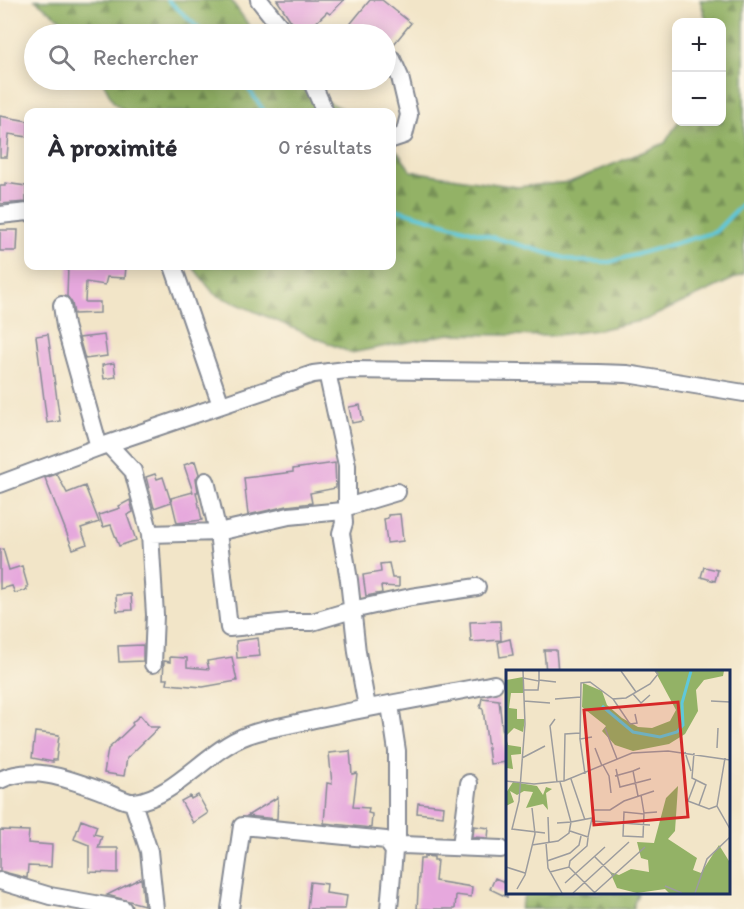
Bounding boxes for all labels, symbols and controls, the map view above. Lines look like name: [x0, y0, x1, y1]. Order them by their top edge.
map controls: [672, 18, 726, 126]
button: +: [672, 18, 726, 72]
search box: [24, 24, 396, 90]
icon: search: [45, 41, 78, 74]
text: Rechercher: [93, 44, 198, 71]
button: −: [672, 72, 726, 126]
text: À proximité: [48, 131, 177, 163]
text: 0 résultats: [278, 135, 372, 159]
inset map: [506, 670, 729, 894]

